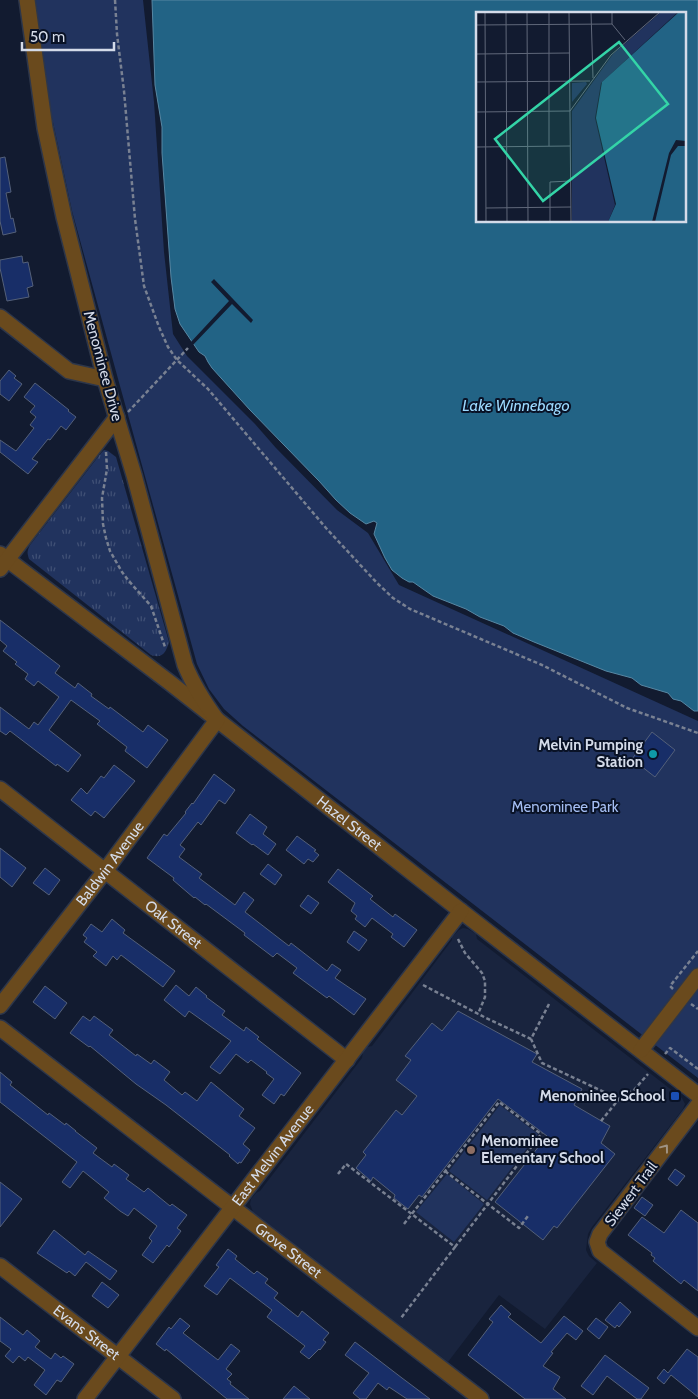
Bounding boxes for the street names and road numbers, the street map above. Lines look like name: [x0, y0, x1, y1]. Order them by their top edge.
street label: Menominee Drive: [80, 309, 126, 423]
street label: Hazel Street: [313, 792, 385, 854]
street label: Baldwin Avenue: [72, 817, 148, 909]
street label: Oak Street: [141, 897, 205, 952]
street label: East Melvin Avenue: [228, 1100, 318, 1209]
street label: Siewert Trail: [601, 1158, 661, 1230]
street label: Grove Street: [251, 1219, 325, 1282]
street label: Evans Street: [50, 1301, 123, 1364]

